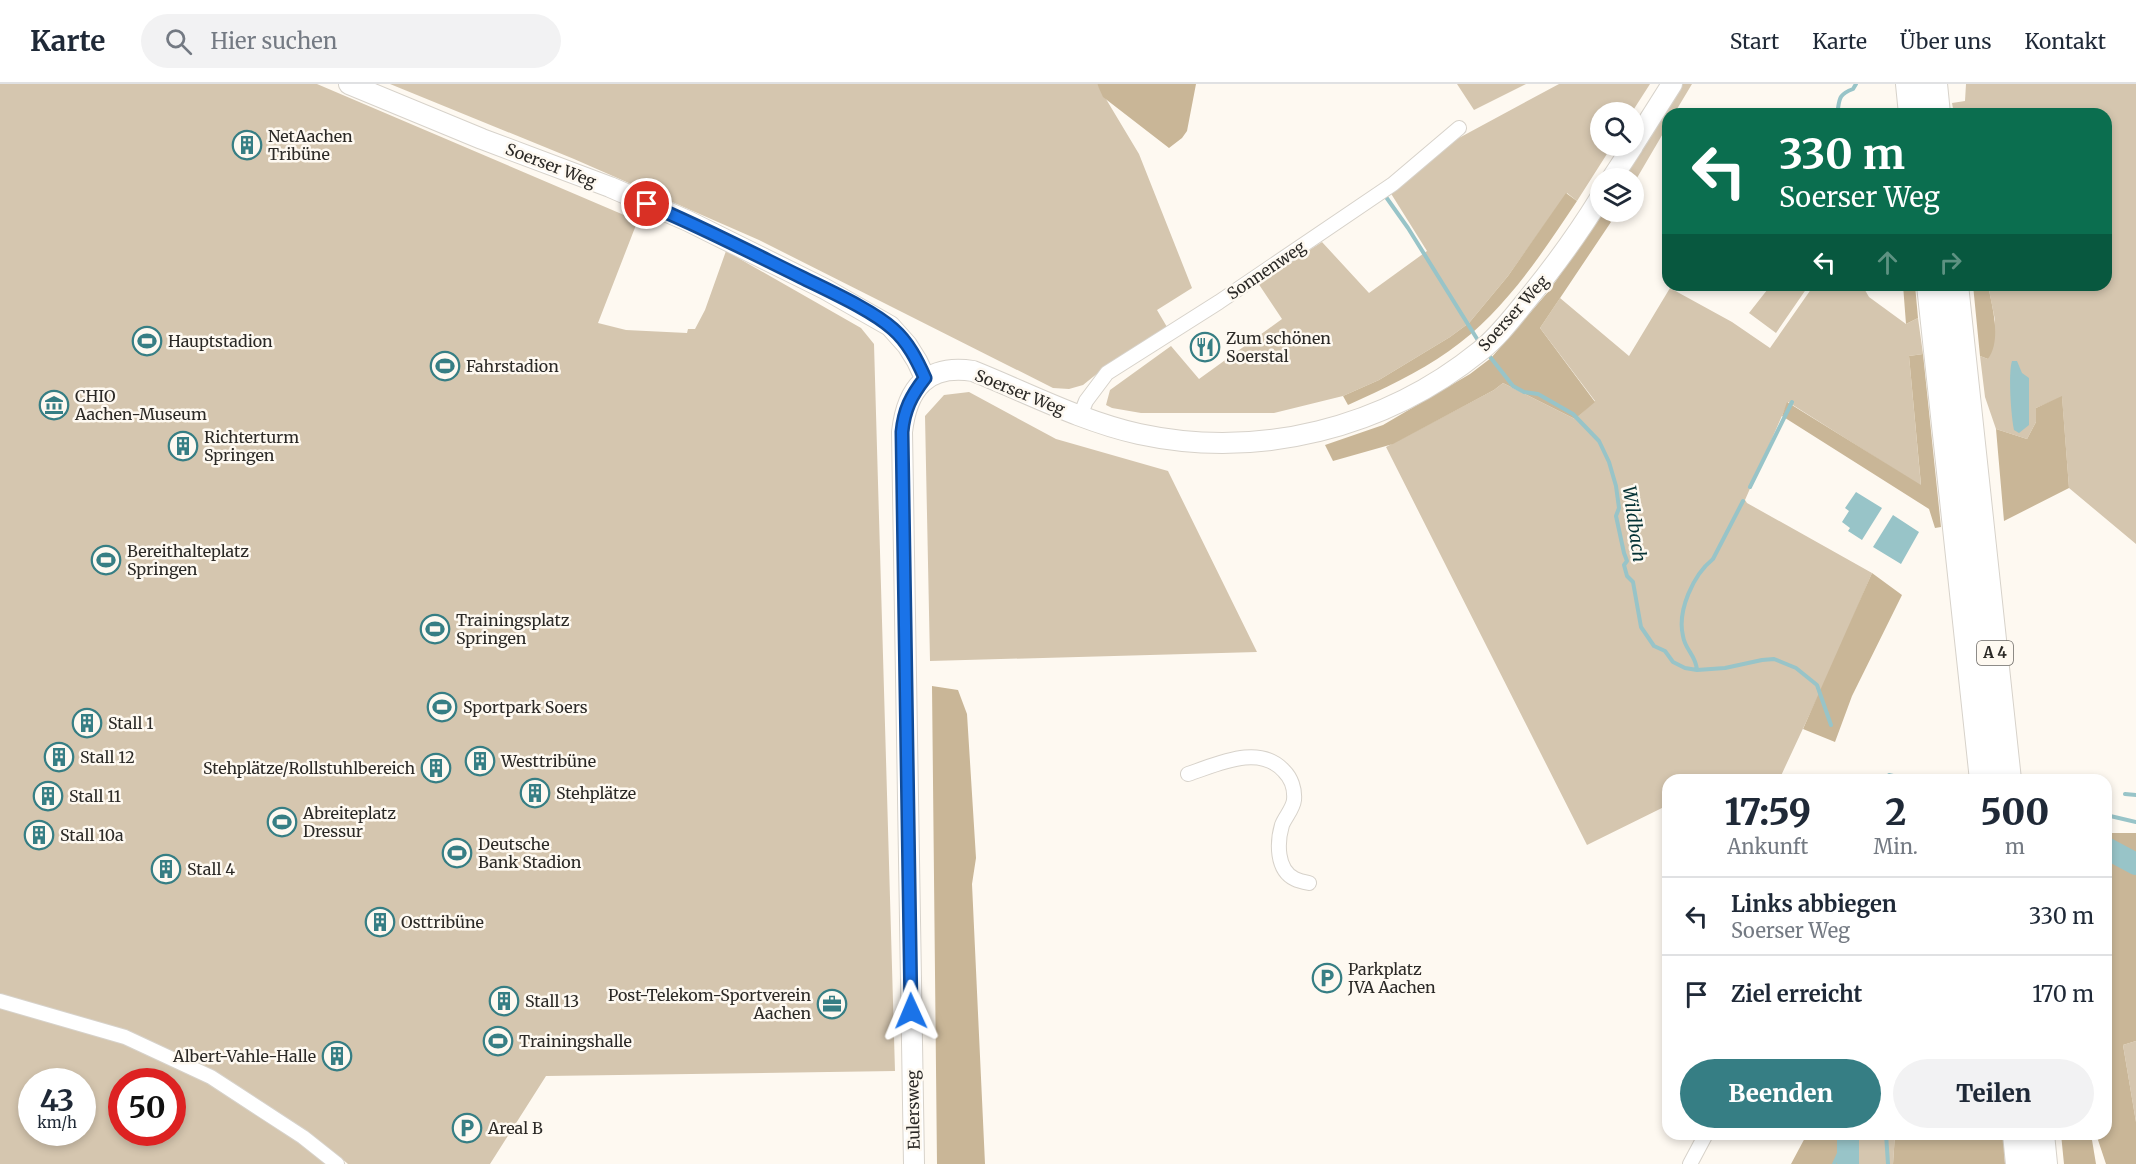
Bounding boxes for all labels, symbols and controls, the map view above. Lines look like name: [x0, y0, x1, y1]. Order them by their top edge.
search box: [141, 14, 561, 68]
text: Karte: [30, 23, 105, 59]
icon: search: [162, 25, 195, 58]
text: Hier suchen: [210, 27, 337, 55]
text: Start: [1730, 28, 1779, 55]
text: Karte: [1812, 28, 1867, 55]
text: Über uns: [1900, 28, 1991, 55]
text: Kontakt: [2024, 28, 2106, 55]
map controls: [1590, 102, 1644, 222]
button: search: [1590, 102, 1644, 156]
place label: NetAachen Tribüne: [268, 126, 353, 164]
text: 330 m: [1779, 128, 1905, 180]
building icon: NetAachen Tribüne: [231, 129, 263, 161]
icon: left: [1680, 132, 1758, 210]
street label: Soerser Weg: [503, 139, 599, 192]
button: layers: [1590, 168, 1644, 222]
pin: [621, 178, 672, 229]
text: Soerser Weg: [1779, 180, 1940, 214]
icon: arrive: [630, 187, 663, 220]
street label: Sonnenweg: [1223, 236, 1309, 304]
icon: left: [1808, 246, 1841, 279]
icon: ahead: [1871, 246, 1904, 279]
icon: right: [1934, 246, 1967, 279]
street label: Soerser Weg: [1474, 271, 1553, 355]
sports icon: Hauptstadion: [131, 325, 163, 357]
place label: Zum schönen Soerstal: [1226, 328, 1331, 366]
place label: Hauptstadion: [168, 331, 273, 351]
restaurant icon: Zum schönen Soerstal: [1189, 331, 1221, 363]
sports icon: Fahrstadion: [429, 350, 461, 382]
place label: Fahrstadion: [466, 356, 559, 376]
street label: Soerser Weg: [972, 365, 1068, 419]
place label: CHIO Aachen-Museum: [74, 386, 207, 424]
museum icon: CHIO Aachen-Museum: [38, 389, 70, 421]
place label: Richterturm Springen: [204, 427, 299, 465]
building icon: Richterturm Springen: [167, 430, 199, 462]
water label: Wildbach: [1618, 484, 1651, 564]
place label: Bereithalteplatz Springen: [127, 541, 249, 579]
sports icon: Bereithalteplatz Springen: [90, 544, 122, 576]
place label: Trainingsplatz Springen: [456, 610, 570, 648]
sports icon: Trainingsplatz Springen: [419, 613, 451, 645]
road number: A 4: [1977, 641, 2013, 665]
sports icon: Sportpark Soers: [426, 691, 458, 723]
place label: Sportpark Soers: [463, 697, 588, 717]
building icon: Stall 1: [71, 707, 103, 739]
place label: Stall 1: [108, 713, 153, 733]
building icon: Stall 12: [43, 741, 75, 773]
building icon: Westtribüne: [464, 745, 496, 777]
place label: Stall 12: [80, 747, 135, 767]
place label: Westtribüne: [500, 751, 596, 771]
building icon: Stehplätze/Rollstuhlbereich: [420, 752, 452, 784]
place label: Stehplätze/Rollstuhlbereich: [203, 758, 415, 778]
building icon: Stehplätze: [519, 777, 551, 809]
building icon: Stall 11: [32, 780, 64, 812]
place label: Stehplätze: [556, 783, 636, 803]
place label: Stall 11: [69, 786, 121, 806]
text: 17:59: [1725, 790, 1811, 835]
text: 2: [1885, 790, 1906, 835]
text: 500: [1981, 790, 2049, 835]
place label: Abreiteplatz Dressur: [302, 803, 396, 841]
sports icon: Abreiteplatz Dressur: [266, 806, 298, 838]
building icon: Stall 10a: [23, 819, 55, 851]
place label: Stall 10a: [60, 825, 124, 845]
place label: Deutsche Bank Stadion: [478, 834, 582, 872]
text: Ankunft: [1727, 834, 1808, 859]
text: Min.: [1874, 834, 1918, 859]
text: m: [2005, 834, 2025, 859]
sports icon: Deutsche Bank Stadion: [441, 837, 473, 869]
building icon: Stall 4: [150, 853, 182, 885]
place label: Stall 4: [187, 859, 235, 879]
text: Links abbiegen: [1731, 890, 1897, 918]
icon: left: [1680, 900, 1713, 933]
text: 330 m: [2029, 902, 2094, 930]
building icon: Osttribüne: [364, 906, 396, 938]
place label: Osttribüne: [401, 912, 484, 932]
text: Soerser Weg: [1731, 918, 1850, 943]
place label: Parkplatz JVA Aachen: [1347, 959, 1436, 997]
parking icon: Parkplatz JVA Aachen: [1311, 962, 1343, 994]
icon: arrive: [1680, 978, 1713, 1011]
position arrow: [879, 979, 943, 1043]
text: Ziel erreicht: [1731, 980, 1862, 1008]
text: 170 m: [2032, 980, 2094, 1008]
building icon: Stall 13: [488, 985, 520, 1017]
place label: Post-Telekom-Sportverein Aachen: [608, 985, 811, 1023]
office icon: Post-Telekom-Sportverein Aachen: [816, 988, 848, 1020]
place label: Stall 13: [525, 991, 579, 1011]
sports icon: Trainingshalle: [482, 1025, 514, 1057]
place label: Trainingshalle: [519, 1031, 632, 1051]
building icon: Albert-Vahle-Halle: [321, 1040, 353, 1072]
place label: Albert-Vahle-Halle: [172, 1046, 316, 1066]
button: Beenden: [1680, 1059, 1881, 1128]
button: Teilen: [1893, 1059, 2094, 1128]
speed limit sign: 50: [108, 1068, 186, 1146]
street label: Eulersweg: [902, 1070, 924, 1150]
text: 43: [40, 1081, 74, 1119]
parking icon: Areal B: [451, 1112, 483, 1144]
text: km/h: [37, 1113, 77, 1132]
place label: Areal B: [487, 1118, 543, 1138]

